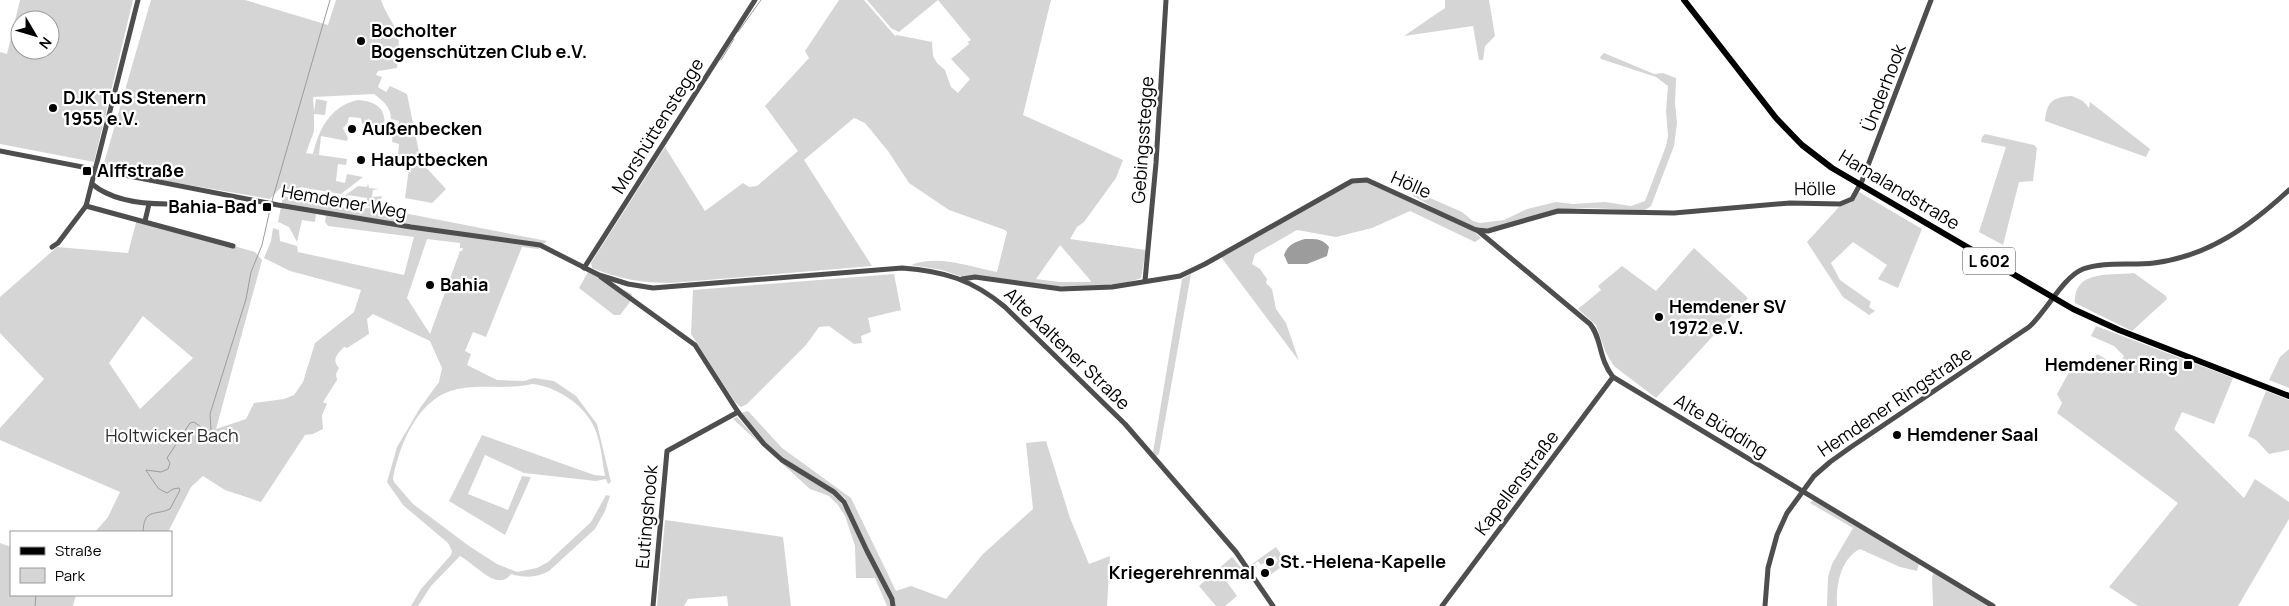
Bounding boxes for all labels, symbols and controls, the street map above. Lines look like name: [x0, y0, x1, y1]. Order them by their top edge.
north arrow: [10, 10, 60, 60]
place label: Bocholter Bogenschützen Club e.V.: [371, 18, 587, 63]
text: N: [35, 33, 56, 53]
marker: Bocholter Bogenschützen Club e.V.: [355, 35, 367, 47]
street label: Ünderhook: [1855, 39, 1911, 135]
street label: Morshüttenstegge: [606, 53, 709, 198]
street label: Gebingsstegge: [1126, 75, 1158, 204]
place label: DJK TuS Stenern 1955 e.V.: [63, 85, 206, 130]
marker: DJK TuS Stenern 1955 e.V.: [47, 102, 59, 114]
place label: Außenbecken: [362, 116, 482, 140]
marker: Außenbecken: [346, 123, 358, 135]
street label: Hamalandstraße: [1835, 144, 1964, 235]
place label: Hauptbecken: [371, 147, 488, 171]
marker: Hauptbecken: [355, 154, 367, 166]
place label: Alffstraße: [97, 158, 184, 182]
marker: Alffstraße: [81, 165, 93, 177]
street label: Hölle: [1387, 165, 1435, 204]
street label: Hölle: [1794, 176, 1836, 200]
street label: Hemdener Weg: [280, 178, 409, 224]
place label: Bahia-Bad: [168, 194, 257, 218]
marker: Bahia-Bad: [261, 201, 273, 213]
road number: L 602: [1963, 248, 2015, 274]
place label: Bahia: [440, 272, 488, 296]
marker: Bahia: [424, 279, 436, 291]
street label: Alte Aaltener Straße: [1000, 282, 1136, 415]
place label: Hemdener SV 1972 e.V.: [1669, 294, 1786, 339]
marker: Hemdener SV 1972 e.V.: [1653, 311, 1665, 323]
street label: Hemdener Ringstraße: [1813, 341, 1976, 462]
place label: Hemdener Ring: [2045, 352, 2178, 376]
marker: Hemdener Ring: [2182, 359, 2194, 371]
street label: Alte Büdding: [1670, 388, 1773, 463]
place label: Hemdener Saal: [1907, 422, 2039, 446]
park label: Holtwicker Bach: [105, 423, 239, 447]
street label: Kapellenstraße: [1469, 425, 1563, 540]
marker: Hemdener Saal: [1891, 429, 1903, 441]
street label: Eutingshook: [630, 463, 663, 570]
legend: [10, 531, 172, 596]
text: Straße: [55, 540, 102, 561]
place label: St.-Helena-Kapelle: [1280, 549, 1446, 573]
marker: St.-Helena-Kapelle: [1264, 556, 1276, 568]
place label: Kriegerehrenmal: [1109, 560, 1255, 584]
text: Park: [55, 565, 85, 586]
marker: Kriegerehrenmal: [1259, 567, 1271, 579]

